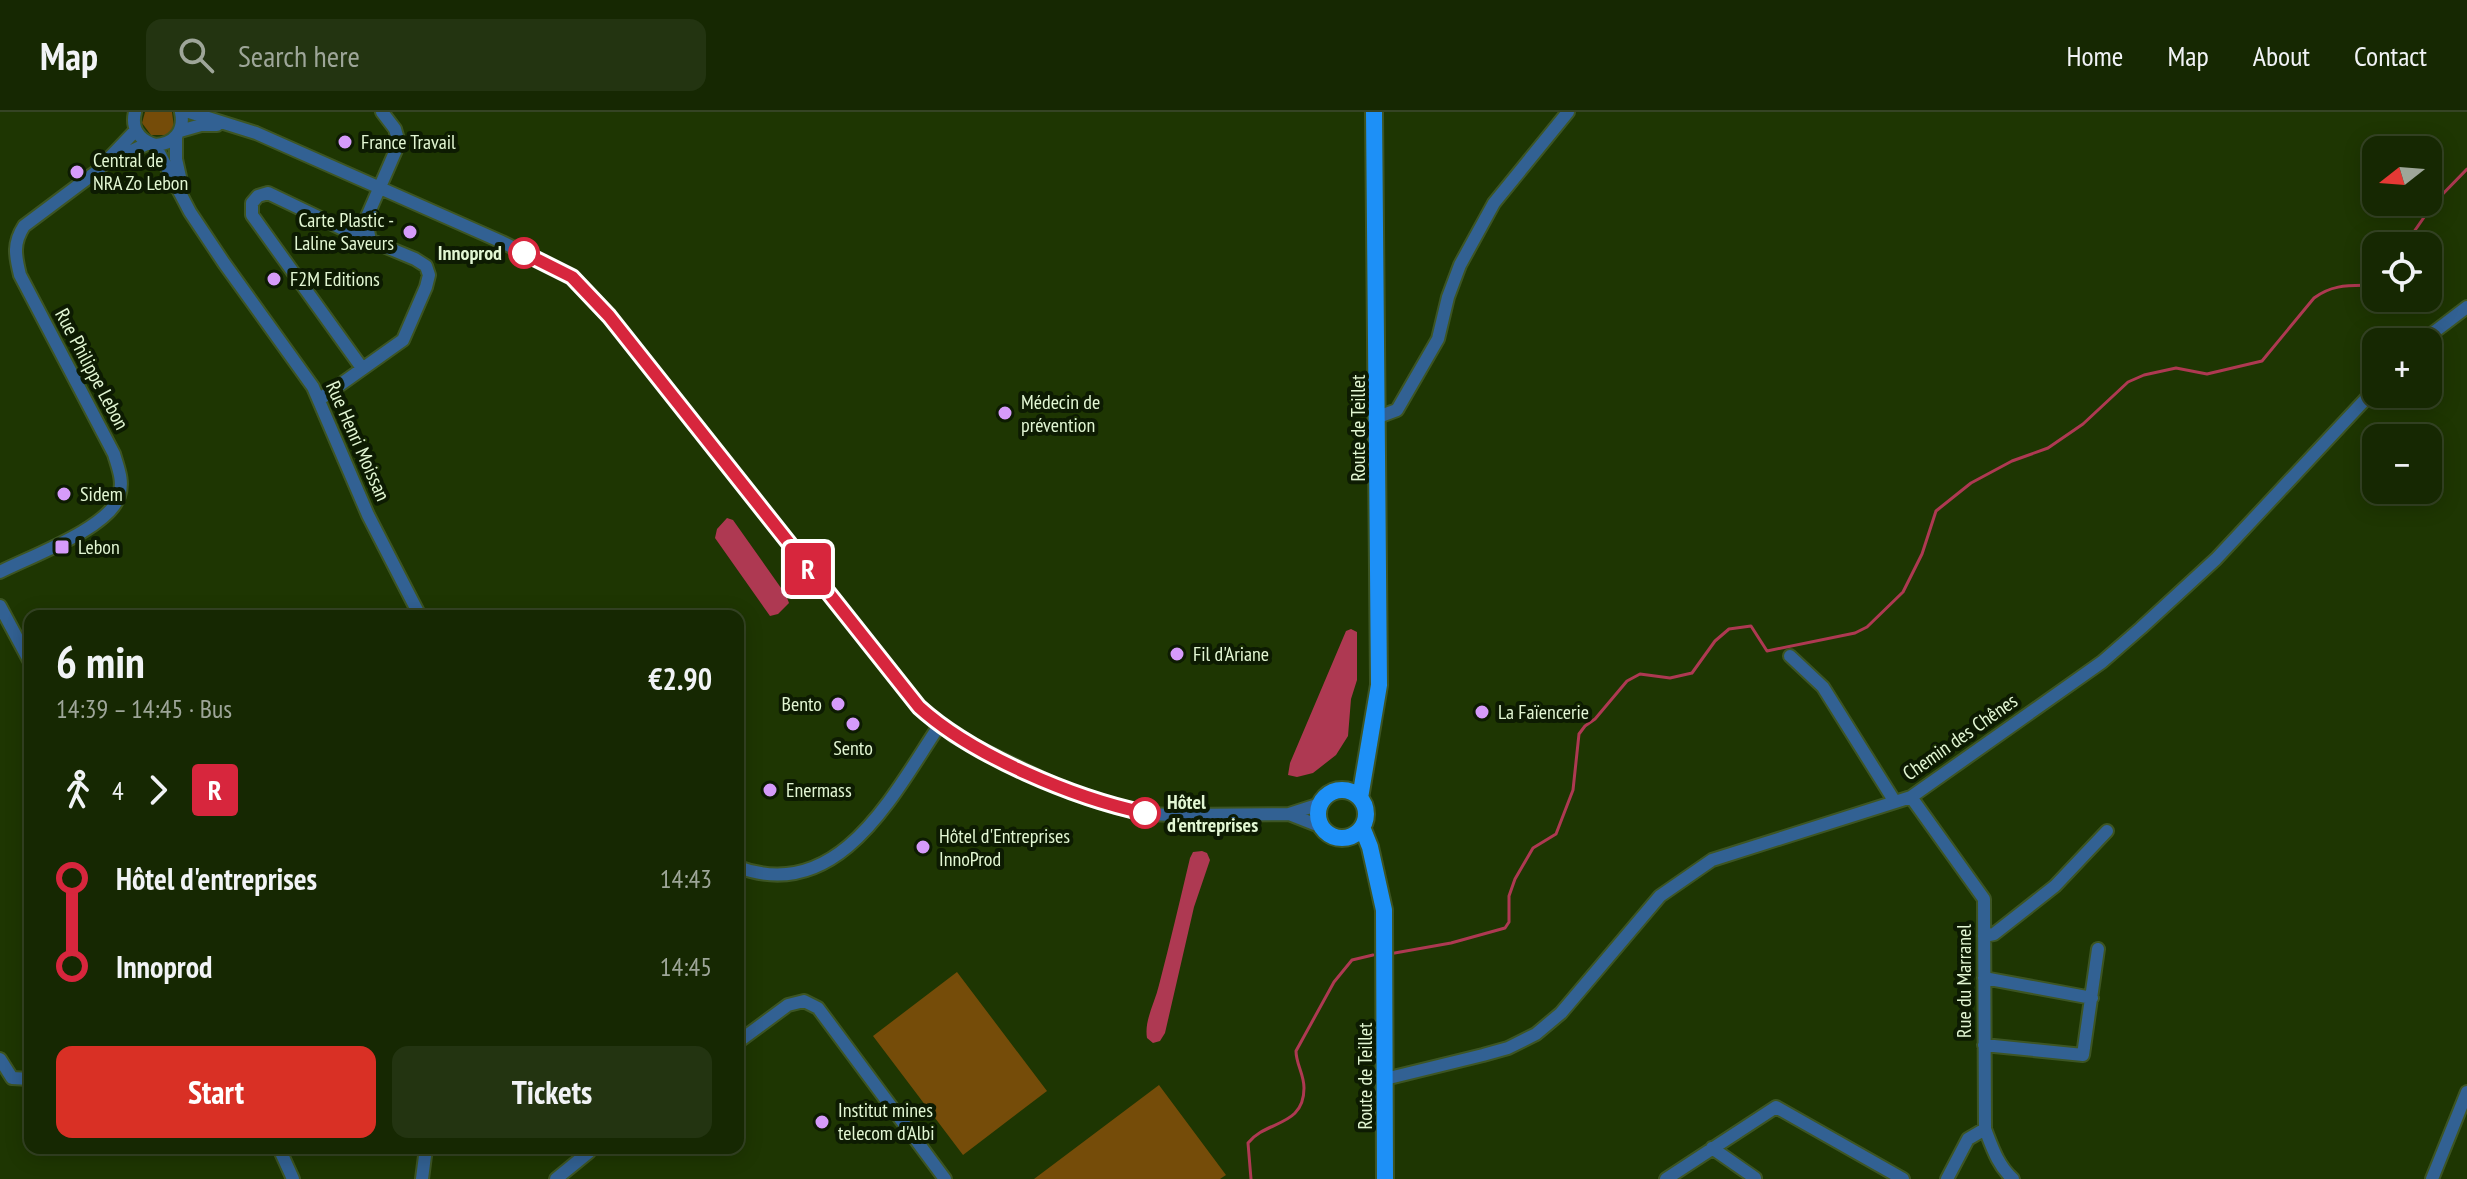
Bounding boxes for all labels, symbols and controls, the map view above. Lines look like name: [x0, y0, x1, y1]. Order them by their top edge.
search box: [146, 19, 706, 91]
text: Map: [40, 31, 98, 80]
icon: search: [174, 33, 218, 77]
text: Search here: [238, 36, 360, 75]
text: Home: [2067, 37, 2123, 74]
text: Map: [2167, 37, 2209, 74]
text: About: [2253, 37, 2310, 74]
text: Contact: [2354, 37, 2427, 74]
place label: France Travail: [361, 129, 456, 155]
marker: France Travail: [336, 133, 354, 151]
north arrow: [2362, 136, 2442, 216]
map controls: [2362, 136, 2442, 504]
place label: Central de NRA Zo Lebon: [93, 147, 188, 196]
marker: Central de NRA Zo Lebon: [68, 163, 86, 181]
place label: Carte Plastic - Laline Saveurs: [294, 207, 394, 256]
marker: Carte Plastic - Laline Saveurs: [401, 223, 419, 241]
button: locate: [2362, 232, 2442, 312]
marker: Innoprod: [509, 238, 539, 268]
place label: Innoprod: [438, 240, 502, 266]
place label: F2M Editions: [290, 266, 380, 292]
marker: F2M Editions: [265, 270, 283, 288]
street label: Rue Philippe Lebon: [49, 304, 135, 434]
button: +: [2362, 328, 2442, 408]
street label: Route de Teillet: [1345, 374, 1371, 482]
street label: Rue Henri Moissan: [320, 377, 396, 505]
place label: Médecin de prévention: [1021, 389, 1100, 438]
marker: Médecin de prévention: [996, 404, 1014, 422]
button: −: [2362, 424, 2442, 504]
place label: Sidem: [80, 481, 123, 507]
marker: Sidem: [55, 485, 73, 503]
place label: Lebon: [78, 534, 120, 560]
marker: Lebon: [53, 538, 71, 556]
line badge: R: [782, 543, 834, 595]
text: R: [801, 550, 815, 587]
text: 6 min: [56, 633, 145, 690]
place label: Fil d'Ariane: [1193, 641, 1269, 667]
marker: Fil d'Ariane: [1168, 645, 1186, 663]
text: €2.90: [648, 659, 712, 698]
street label: Chemin des Chênes: [1897, 688, 2023, 786]
place label: Bento: [782, 691, 822, 717]
text: 14:39 – 14:45 · Bus: [56, 692, 232, 725]
marker: Bento: [829, 695, 847, 713]
place label: La Faïencerie: [1498, 699, 1589, 725]
marker: La Faïencerie: [1473, 703, 1491, 721]
marker: Sento: [844, 715, 862, 733]
place label: Sento: [833, 735, 873, 761]
icon: walk: [56, 768, 100, 812]
icon: forward: [136, 768, 180, 812]
text: R: [208, 771, 222, 808]
text: 4: [112, 774, 124, 807]
place label: Enermass: [786, 777, 852, 803]
marker: Enermass: [761, 781, 779, 799]
place label: Hôtel d'entreprises: [1167, 789, 1258, 838]
marker: Hôtel d'entreprises: [1130, 798, 1160, 828]
place label: Hôtel d'Entreprises InnoProd: [939, 823, 1070, 872]
marker: Hôtel d'Entreprises InnoProd: [914, 838, 932, 856]
text: Hôtel d'entreprises: [116, 859, 317, 898]
text: 14:43: [660, 862, 712, 895]
street label: Rue du Marranel: [1951, 924, 1977, 1038]
text: Innoprod: [116, 947, 212, 986]
text: 14:45: [660, 950, 712, 983]
street label: Route de Teillet: [1352, 1022, 1378, 1130]
button: Start: [56, 1046, 376, 1138]
button: Tickets: [392, 1046, 712, 1138]
place label: Institut mines telecom d'Albi: [838, 1097, 934, 1146]
marker: Institut mines telecom d'Albi: [813, 1113, 831, 1131]

